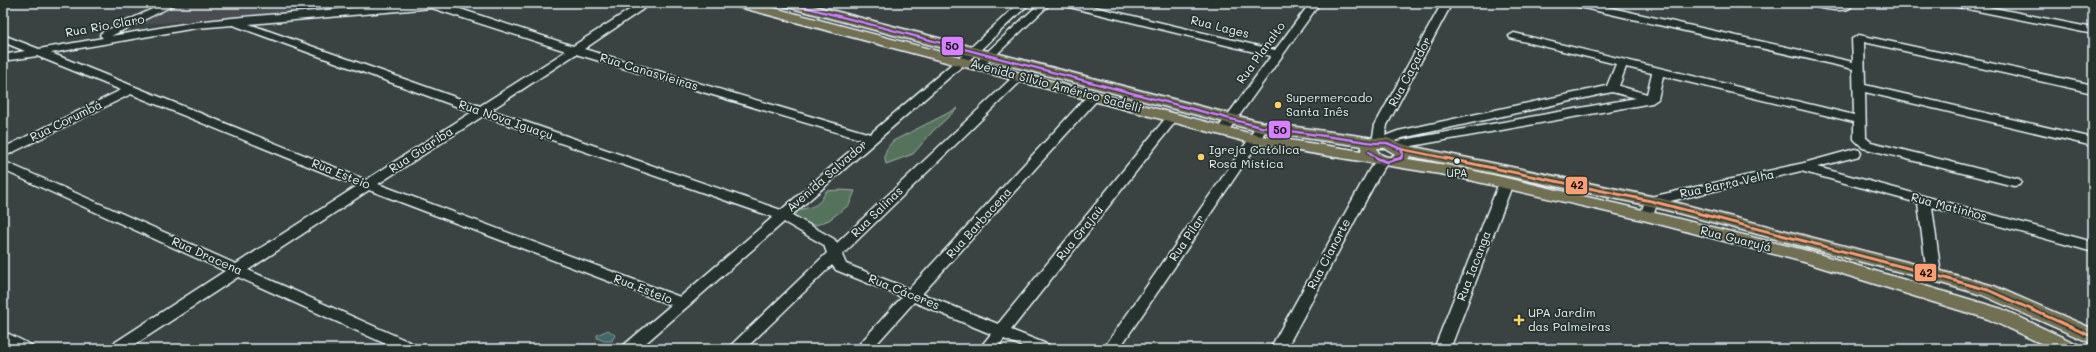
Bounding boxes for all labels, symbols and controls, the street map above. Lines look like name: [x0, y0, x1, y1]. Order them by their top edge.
street label: Rua Rio Claro: [64, 10, 146, 40]
street label: Rua Lages: [1189, 11, 1251, 41]
street label: Rua Planalto: [1232, 18, 1288, 87]
street label: Rua Caçador: [1384, 34, 1434, 109]
line badge: 50: [941, 36, 964, 56]
text: 50: [945, 38, 959, 53]
street label: Rua Canasvieiras: [598, 48, 701, 94]
street label: Avenida Silvio Américo Sadelli: [969, 54, 1144, 116]
place label: Supermercado Santa Inês: [1286, 89, 1372, 119]
street label: Rua Nova Iguaçu: [457, 95, 556, 143]
street label: Rua Corumbá: [27, 96, 104, 145]
marker: Supermercado Santa Inês: [1273, 100, 1283, 110]
line badge: 50: [1268, 120, 1291, 139]
street label: Rua Guariba: [385, 122, 456, 176]
text: 50: [1273, 122, 1287, 137]
street label: Avenida Salvador: [783, 136, 870, 215]
place label: Igreja Católica Rosa Mística: [1209, 141, 1300, 171]
marker: Igreja Católica Rosa Mística: [1196, 152, 1206, 162]
street label: Rua Esteio: [310, 154, 373, 192]
marker: UPA: [1452, 156, 1462, 166]
place label: UPA: [1447, 165, 1467, 180]
street label: Rua Barra Velha: [1678, 165, 1776, 201]
line badge: 42: [1565, 176, 1588, 195]
text: 42: [1570, 177, 1584, 192]
street label: Rua Salinas: [847, 182, 906, 240]
street label: Rua Barbacena: [942, 183, 1014, 261]
street label: Rua Matinhos: [1910, 188, 1989, 224]
street label: Rua Grajaú: [1052, 202, 1106, 263]
street label: Rua Pilar: [1165, 211, 1208, 264]
street label: Rua Cianorte: [1303, 215, 1353, 292]
street label: Rua Guarujá: [1699, 221, 1773, 255]
street label: Rua Iacanga: [1452, 228, 1494, 303]
street label: Rua Dracena: [169, 232, 245, 278]
line badge: 42: [1914, 263, 1937, 282]
text: 42: [1919, 265, 1933, 280]
street label: Rua Esteio: [612, 270, 675, 307]
street label: Rua Cáceres: [866, 270, 942, 313]
place label: UPA Jardim das Palmeiras: [1528, 304, 1611, 334]
marker: UPA Jardim das Palmeiras: [1513, 314, 1525, 326]

